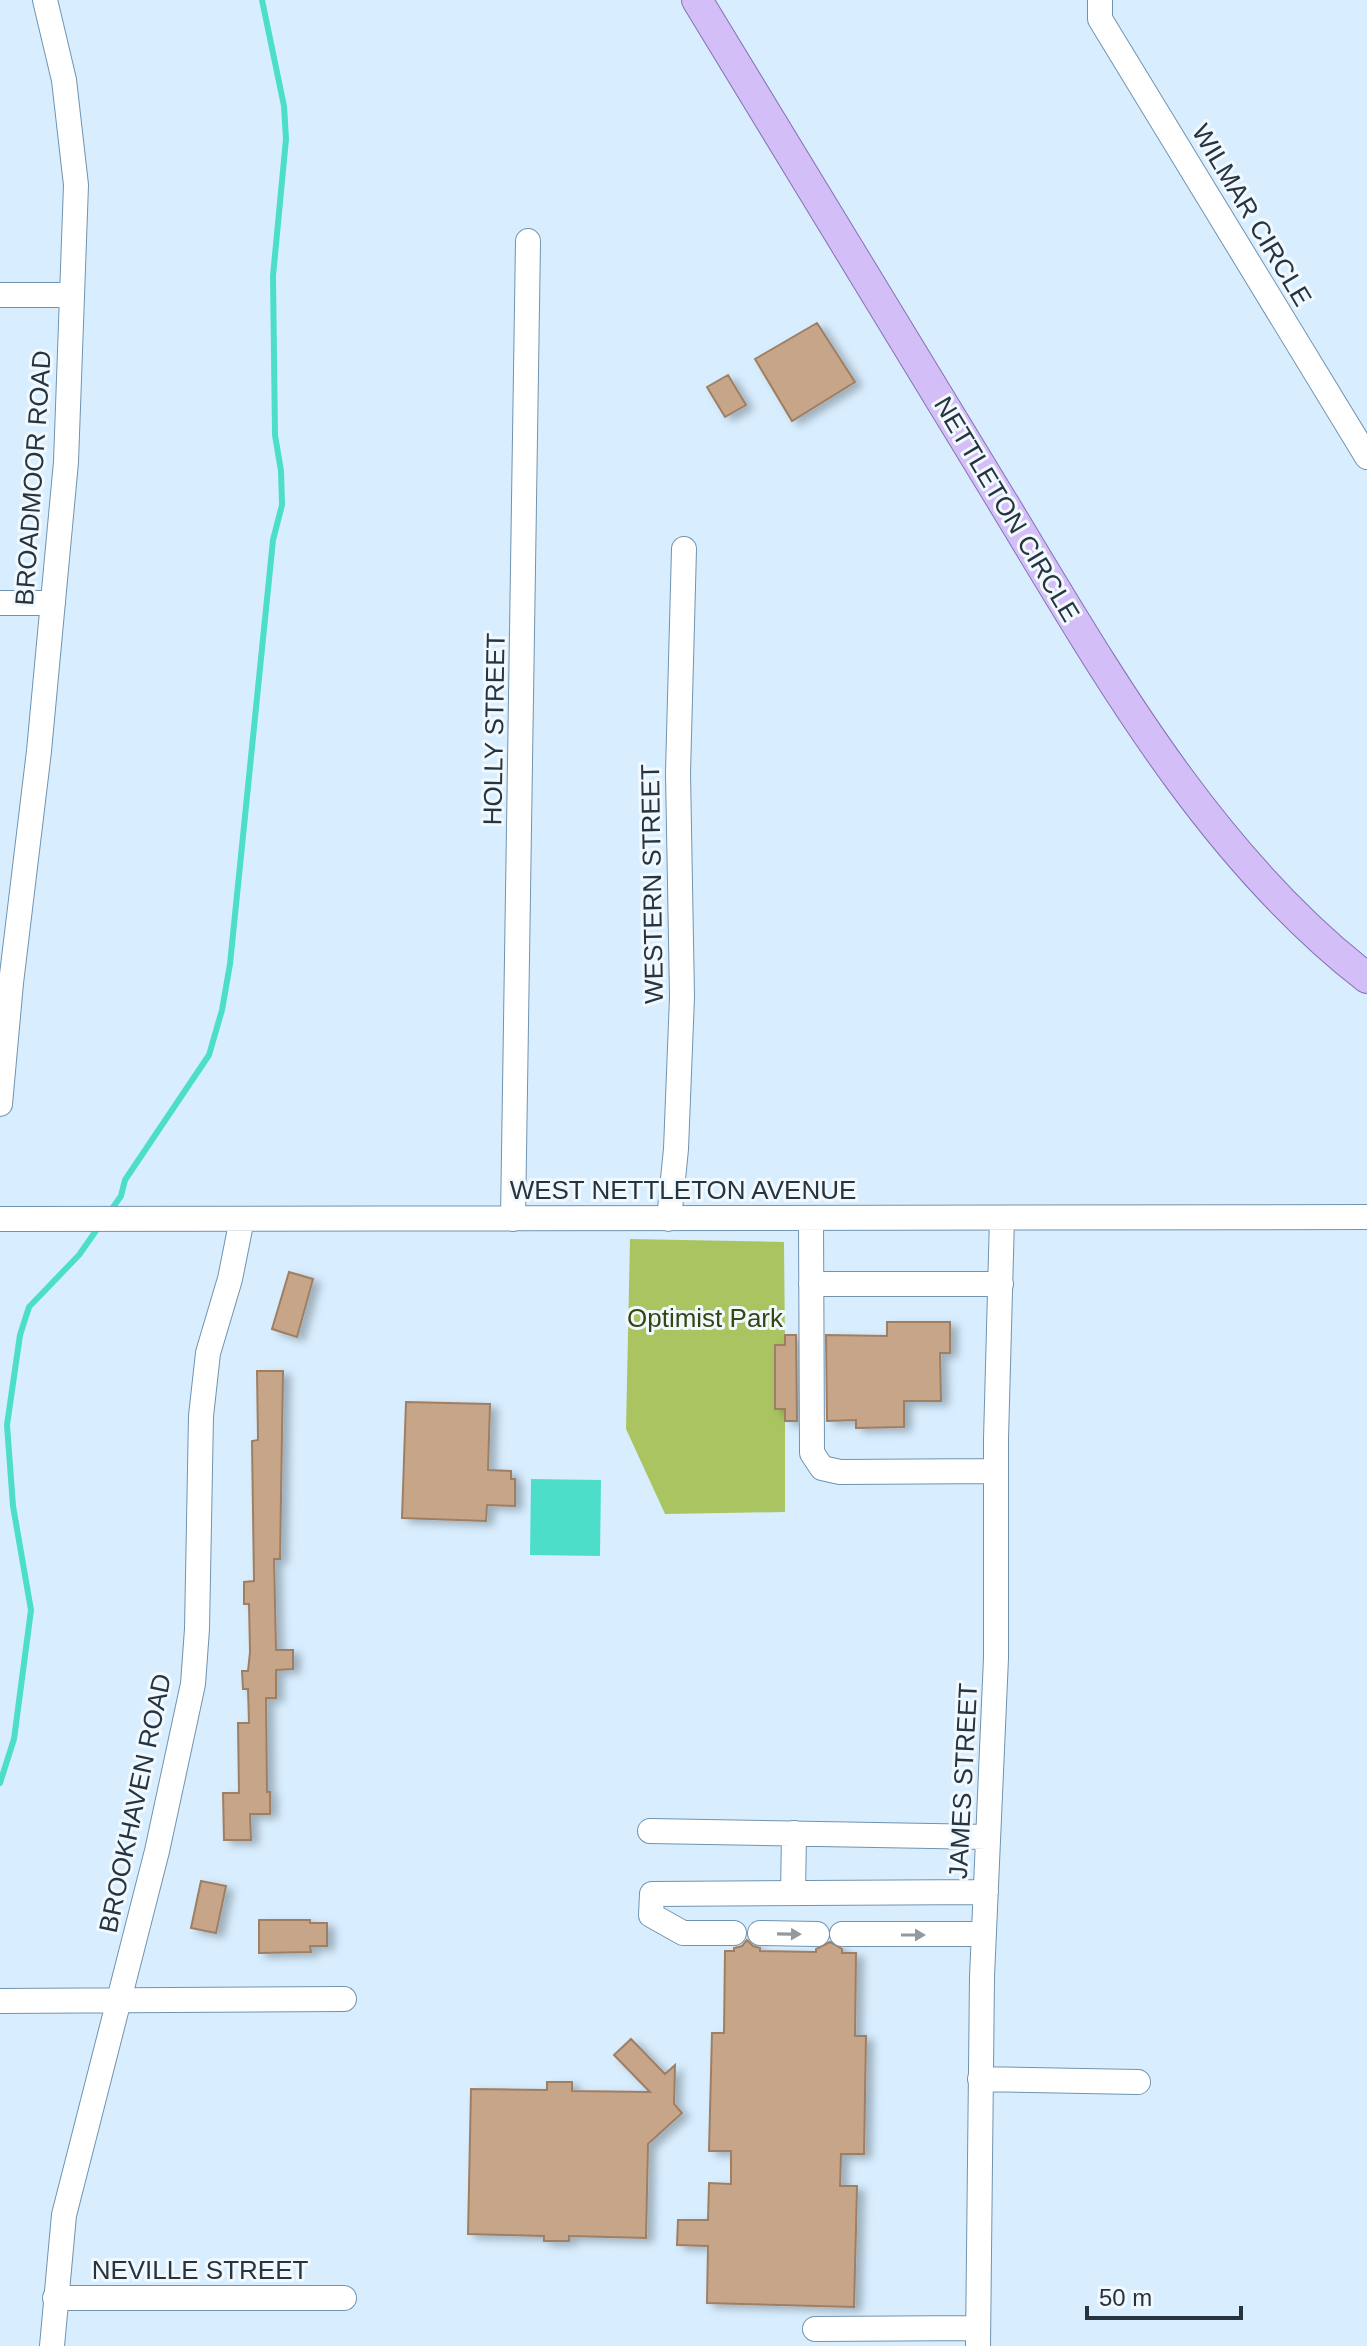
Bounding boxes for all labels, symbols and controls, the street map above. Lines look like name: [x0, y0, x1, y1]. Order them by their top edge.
street label: WILMAR CIRCLE: [1186, 119, 1318, 311]
street label: BROADMOOR ROAD: [9, 349, 57, 607]
street label: NETTLETON CIRCLE: [928, 391, 1086, 627]
street label: HOLLY STREET: [477, 632, 511, 826]
street label: WESTERN STREET: [635, 764, 669, 1004]
street label: WEST NETTLETON AVENUE: [510, 1175, 856, 1205]
park label: Optimist Park: [627, 1303, 784, 1333]
street label: BROOKHAVEN ROAD: [93, 1671, 177, 1935]
street label: JAMES STREET: [943, 1682, 983, 1880]
one-way arrow: [777, 1928, 802, 1940]
one-way arrow: [901, 1929, 926, 1941]
street label: NEVILLE STREET: [92, 2255, 308, 2285]
scale bar: [1087, 2270, 1241, 2320]
text: 50 m: [1099, 2284, 1152, 2311]

